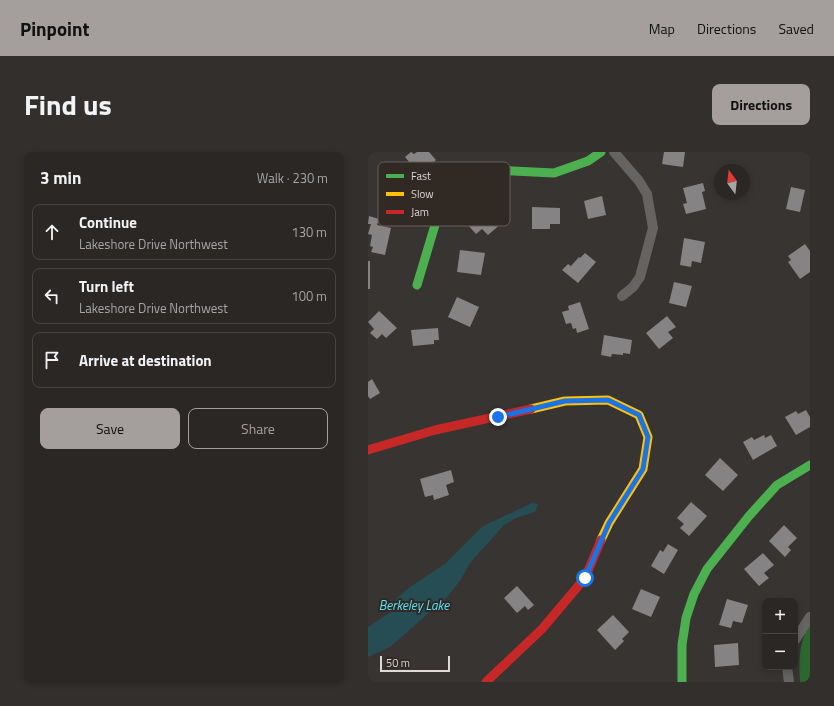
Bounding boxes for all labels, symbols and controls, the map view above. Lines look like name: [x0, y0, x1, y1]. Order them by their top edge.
text: Pinpoint: [20, 14, 89, 43]
text: Map: [649, 18, 675, 39]
text: Directions: [697, 18, 756, 39]
text: Saved: [778, 18, 814, 39]
text: Find us: [24, 83, 112, 126]
button: Directions: [712, 84, 810, 125]
legend: [378, 162, 510, 226]
north arrow: [714, 164, 750, 200]
text: 3 min: [40, 165, 81, 191]
text: Walk · 230 m: [257, 168, 328, 188]
text: Fast: [411, 168, 431, 184]
text: Slow: [411, 186, 434, 202]
text: Jam: [411, 204, 429, 220]
text: Continue: [79, 211, 137, 234]
icon: ahead: [41, 221, 63, 243]
text: 130 m: [291, 222, 327, 242]
text: Lakeshore Drive Northwest: [79, 234, 228, 254]
text: Turn left: [79, 275, 134, 298]
icon: left: [41, 285, 63, 307]
text: 100 m: [291, 286, 327, 306]
text: Lakeshore Drive Northwest: [79, 298, 228, 318]
icon: arrive: [41, 349, 63, 371]
text: Arrive at destination: [79, 349, 212, 372]
button: Save: [40, 408, 180, 449]
button: Share: [188, 408, 328, 449]
route end: [489, 408, 507, 426]
route start: [576, 569, 594, 587]
water label: Berkeley Lake: [379, 595, 450, 615]
map controls: [762, 598, 798, 670]
button: +: [762, 598, 798, 634]
button: −: [762, 634, 798, 670]
scale bar: [380, 654, 450, 673]
text: 50 m: [386, 655, 410, 671]

